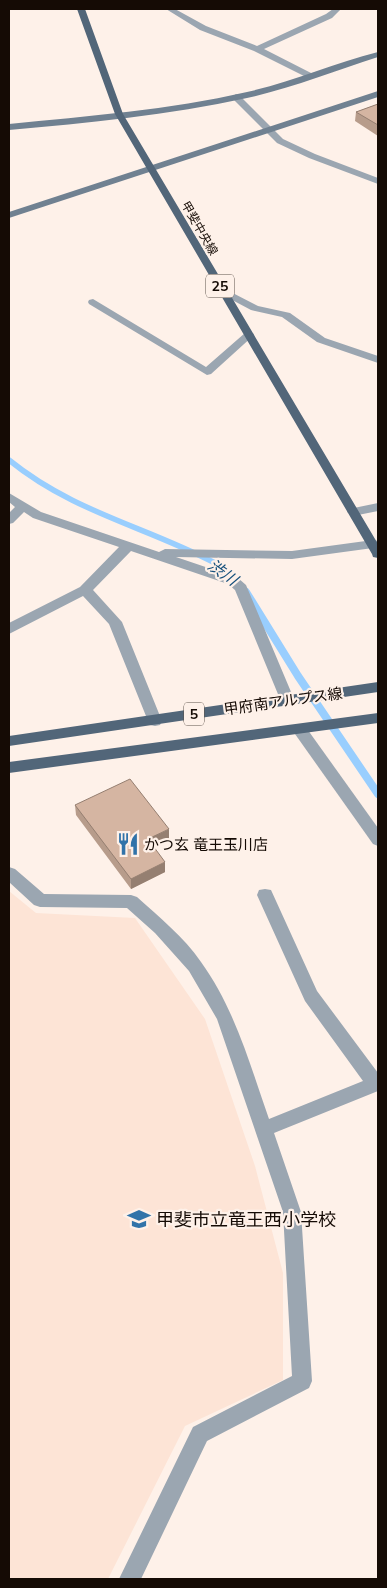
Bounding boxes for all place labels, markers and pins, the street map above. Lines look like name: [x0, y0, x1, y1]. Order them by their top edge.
restaurant icon: かつ玄 竜王玉川店: [115, 831, 141, 857]
place label: かつ玄 竜王玉川店: [144, 835, 268, 854]
school or university icon: 甲斐市立竜王西小学校: [126, 1206, 152, 1232]
place label: 甲斐市立竜王西小学校: [156, 1208, 336, 1231]

